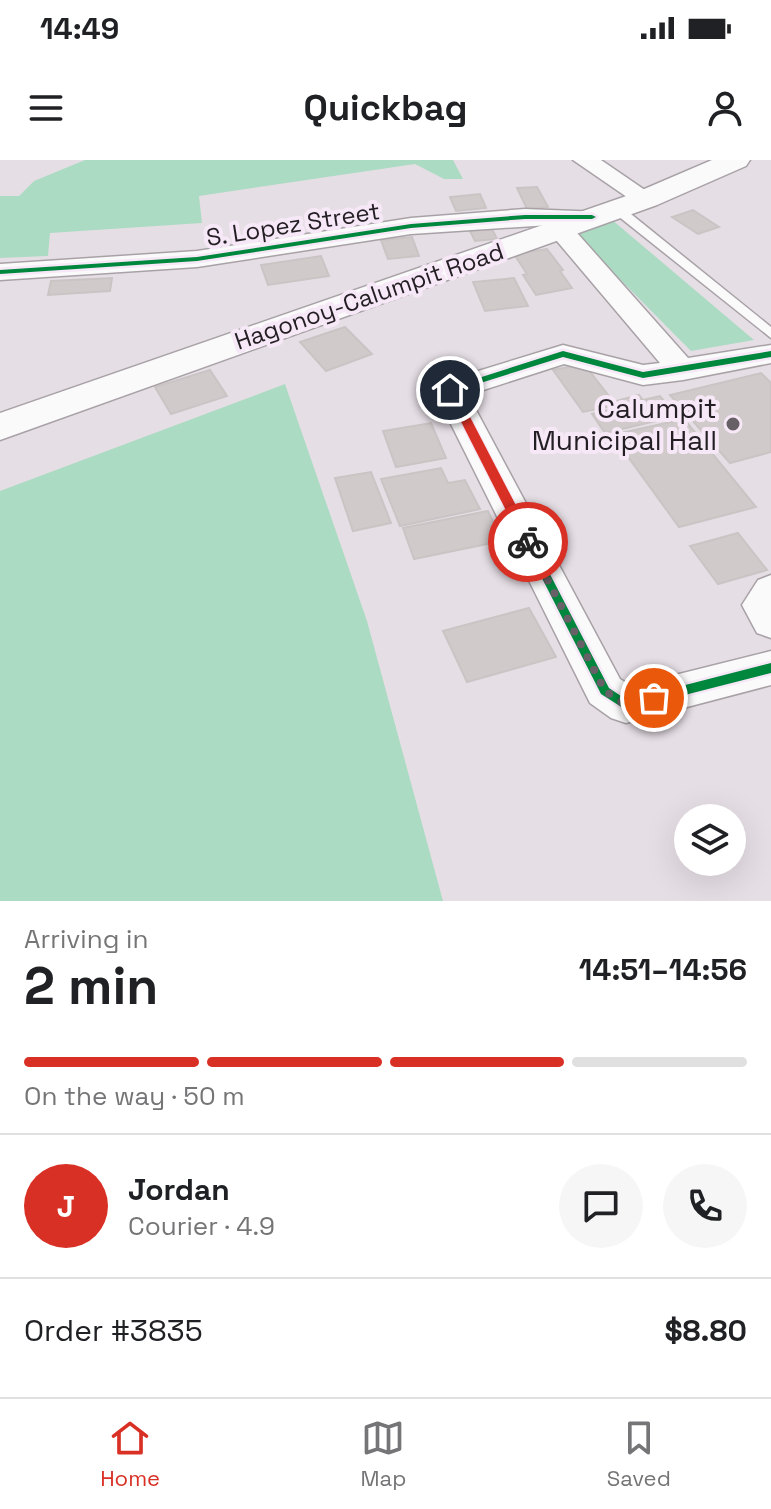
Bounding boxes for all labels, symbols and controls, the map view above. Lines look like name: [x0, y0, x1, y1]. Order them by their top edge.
text: 14:49: [40, 9, 119, 48]
text: Quickbag: [304, 85, 467, 131]
icon: menu: [24, 86, 68, 130]
icon: person: [703, 86, 747, 130]
street label: S. Lopez Street: [204, 195, 382, 253]
street label: Hagonoy-Calumpit Road: [230, 235, 508, 357]
pin: [416, 356, 484, 424]
icon: home: [428, 368, 472, 412]
place label: Calumpit Municipal Hall: [532, 390, 717, 458]
marker: Calumpit Municipal Hall: [724, 415, 742, 433]
courier: [488, 502, 568, 582]
icon: bike: [506, 520, 550, 564]
pin: [620, 664, 688, 732]
icon: bag: [632, 676, 676, 720]
map controls: [674, 804, 746, 876]
button: layers: [674, 804, 746, 876]
text: Arriving in: [24, 922, 148, 956]
text: 14:51–14:56: [579, 950, 747, 989]
text: 2 min: [24, 953, 158, 1019]
text: On the way · 50 m: [24, 1079, 245, 1113]
button: chat: [559, 1164, 643, 1248]
button: phone: [663, 1164, 747, 1248]
text: Jordan: [128, 1170, 230, 1209]
text: J: [57, 1187, 75, 1226]
text: Courier · 4.9: [128, 1209, 275, 1243]
text: Order #3835: [24, 1311, 203, 1350]
text: $8.80: [664, 1311, 747, 1350]
tab: Home: [100, 1416, 160, 1492]
tab: Map: [360, 1416, 406, 1492]
tab: Saved: [607, 1416, 671, 1492]

